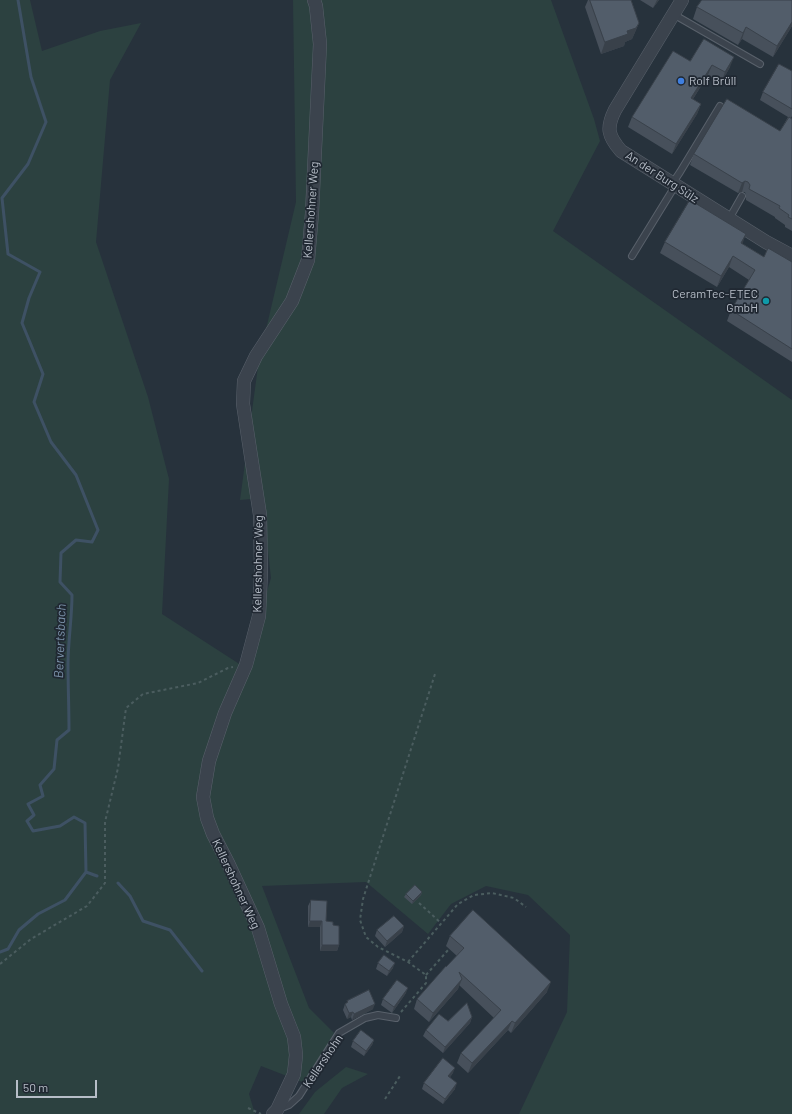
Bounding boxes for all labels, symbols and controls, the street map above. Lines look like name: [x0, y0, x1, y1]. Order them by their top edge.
place label: Rolf Brüll: [689, 74, 736, 88]
marker: Rolf Brüll: [676, 76, 686, 86]
street label: An der Burg Sülz: [623, 148, 701, 206]
street label: Kellershohner Weg: [300, 161, 322, 259]
place label: CeramTec-ETEC GmbH: [672, 287, 758, 315]
marker: CeramTec-ETEC GmbH: [761, 296, 771, 306]
street label: Kellershohner Weg: [250, 515, 266, 613]
water label: Bervertsbach: [51, 603, 69, 679]
street label: Kellershohner Weg: [209, 837, 263, 931]
street label: Kellershohn: [300, 1032, 346, 1090]
scale bar: [18, 1072, 99, 1098]
text: 50 m: [23, 1080, 48, 1094]

